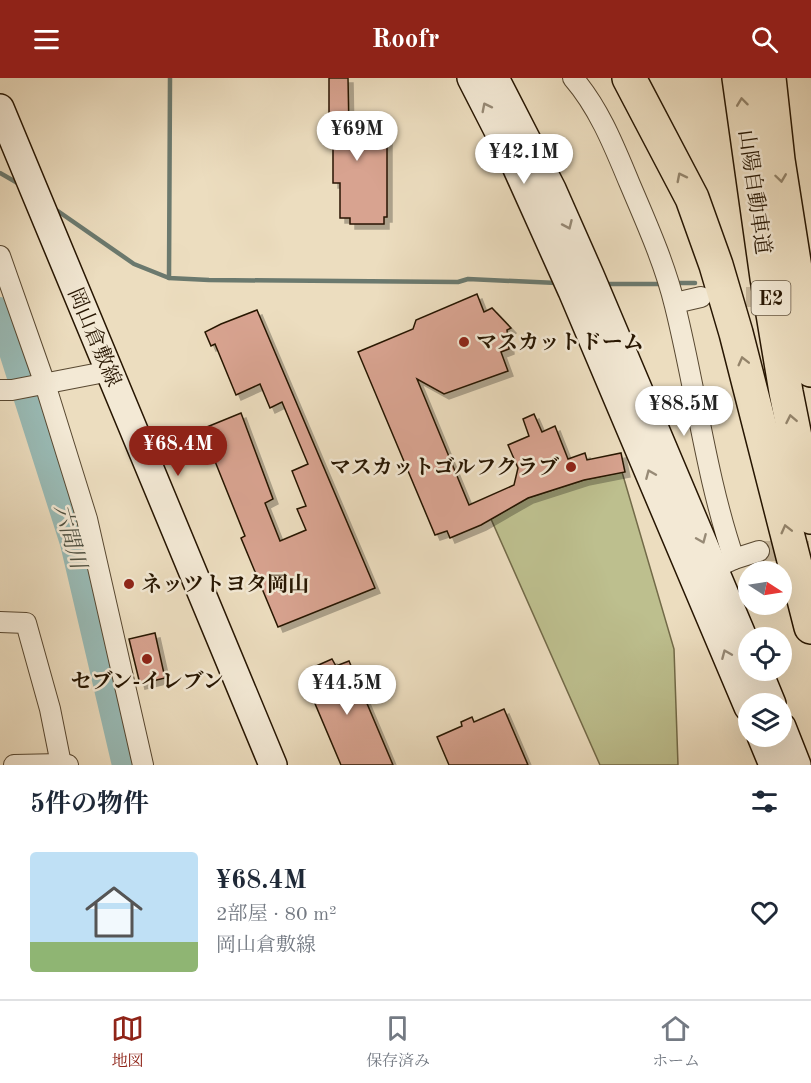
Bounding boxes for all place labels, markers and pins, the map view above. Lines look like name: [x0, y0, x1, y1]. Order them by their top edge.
pin: ¥69M: [321, 111, 393, 162]
pin: ¥42.1M: [475, 134, 573, 185]
place label: マスカットドーム: [476, 332, 644, 354]
marker: マスカットドーム: [457, 335, 471, 349]
pin: ¥88.5M: [635, 386, 733, 437]
pin: ¥68.4M: [129, 426, 227, 477]
place label: マスカットゴルフクラブ: [330, 456, 559, 479]
marker: マスカットゴルフクラブ: [564, 460, 578, 474]
place label: ネッツトヨタ岡山: [141, 572, 309, 596]
marker: ネッツトヨタ岡山: [122, 577, 136, 591]
marker: セブン-イレブン: [140, 652, 154, 666]
pin: ¥44.5M: [298, 665, 396, 716]
place label: セブン-イレブン: [70, 670, 224, 693]

